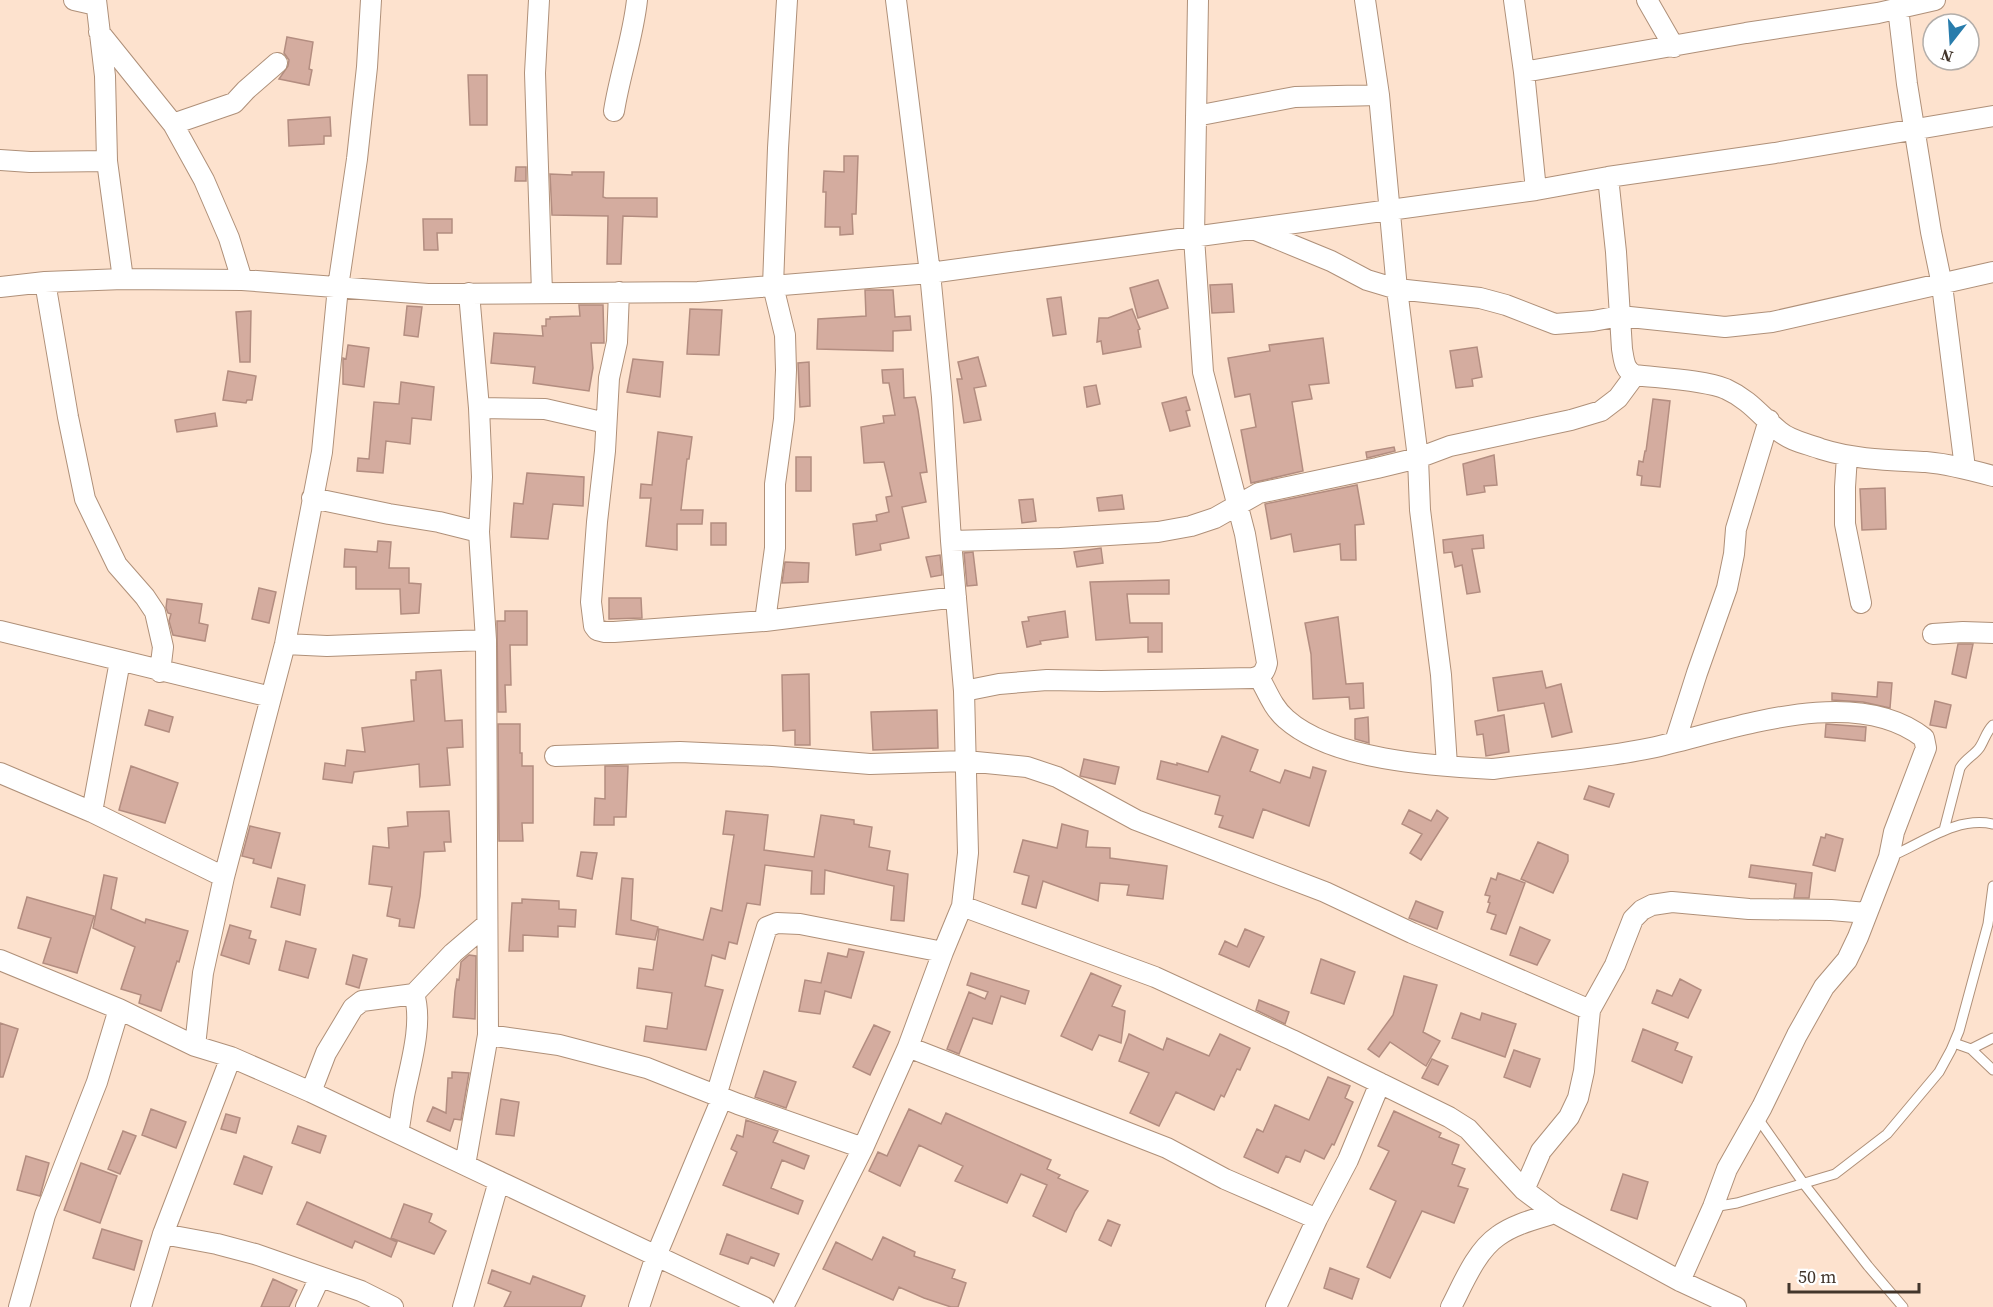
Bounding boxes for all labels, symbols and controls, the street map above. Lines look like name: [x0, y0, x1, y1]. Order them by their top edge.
north arrow: [1921, 12, 1981, 72]
text: N: [1937, 44, 1955, 69]
scale bar: [1789, 1256, 1920, 1294]
text: 50 m: [1798, 1264, 1836, 1289]

